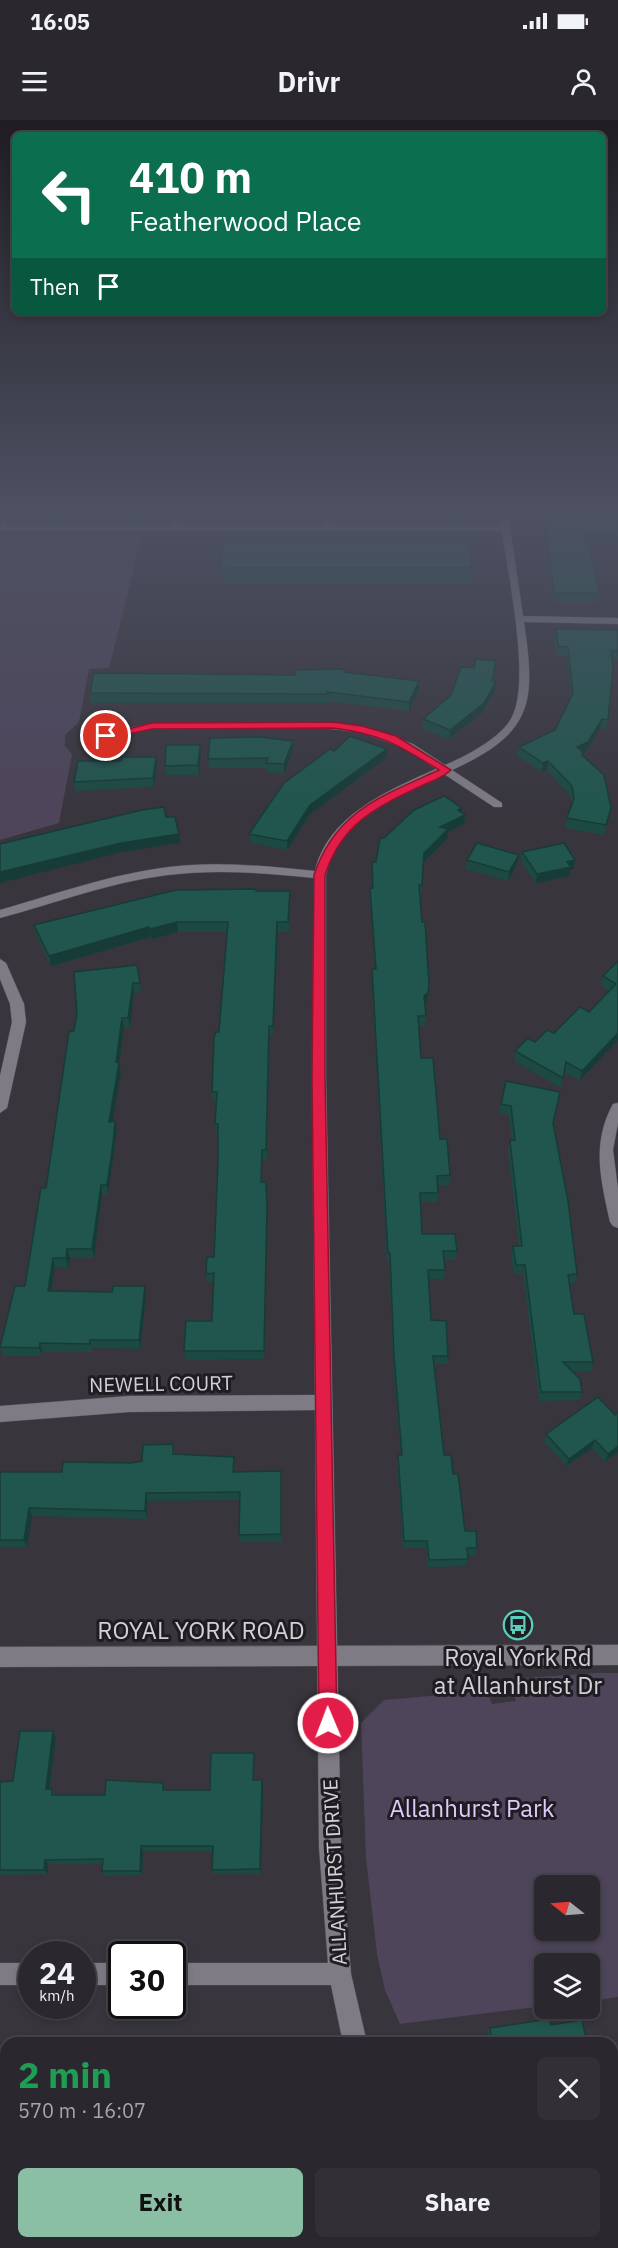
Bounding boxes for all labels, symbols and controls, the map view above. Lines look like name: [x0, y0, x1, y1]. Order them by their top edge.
text: 16:05: [30, 7, 90, 36]
text: Drivr: [278, 64, 340, 99]
icon: menu: [18, 65, 51, 98]
icon: person: [567, 65, 600, 98]
text: 410 m: [129, 150, 252, 205]
icon: left: [30, 156, 108, 234]
text: Featherwood Place: [129, 203, 362, 238]
icon: arrive: [92, 270, 125, 303]
text: Then: [30, 272, 80, 301]
pin: [80, 710, 131, 761]
icon: arrive: [89, 719, 122, 752]
street label: NEWELL COURT: [89, 1369, 233, 1398]
bus stop icon: Royal York Rd at Allanhurst Dr: [502, 1609, 534, 1641]
street label: ROYAL YORK ROAD: [97, 1614, 305, 1646]
place label: Royal York Rd at Allanhurst Dr: [434, 1641, 602, 1701]
position arrow: [296, 1691, 360, 1755]
street label: ALLANHURST DRIVE: [316, 1778, 353, 1966]
park label: Allanhurst Park: [389, 1792, 555, 1824]
north arrow: [534, 1875, 600, 1941]
map controls: [534, 1875, 600, 2019]
speed limit sign: 30: [108, 1941, 186, 2019]
text: 24: [39, 1953, 75, 1992]
button: layers: [534, 1953, 600, 2019]
text: km/h: [39, 1986, 75, 2005]
text: 2 min: [18, 2051, 112, 2098]
button: close: [537, 2057, 600, 2120]
text: 570 m · 16:07: [18, 2097, 146, 2124]
button: Exit: [18, 2168, 303, 2237]
button: Share: [315, 2168, 600, 2237]

